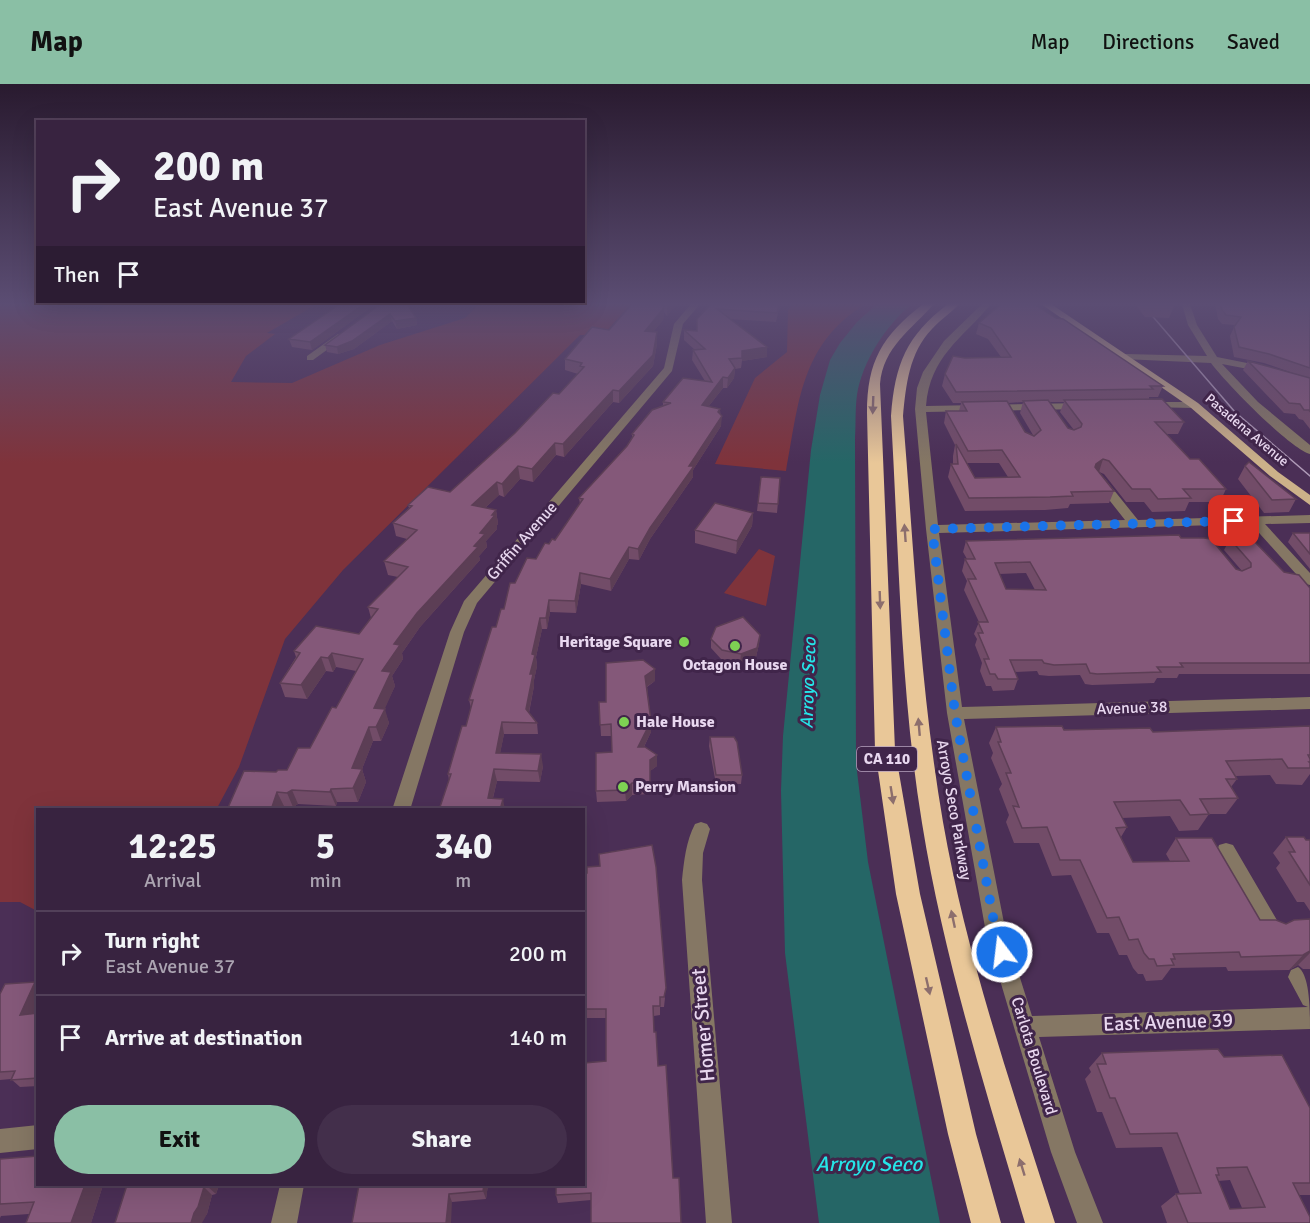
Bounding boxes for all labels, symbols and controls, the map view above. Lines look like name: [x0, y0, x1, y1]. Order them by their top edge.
text: Map: [30, 25, 83, 59]
text: Map: [1031, 29, 1069, 55]
text: Directions: [1102, 29, 1194, 55]
text: Saved: [1227, 29, 1280, 55]
text: 200 m: [153, 141, 264, 192]
icon: right: [54, 144, 132, 222]
text: East Avenue 37: [153, 192, 329, 225]
icon: arrive: [112, 258, 145, 291]
text: Then: [54, 261, 100, 288]
street label: Pasadena Avenue: [1202, 390, 1292, 470]
one-way arrow: [869, 396, 878, 415]
pin: [1208, 495, 1259, 546]
street label: Griffin Avenue: [483, 498, 561, 584]
icon: arrive: [1217, 504, 1250, 537]
one-way arrow: [901, 523, 910, 542]
one-way arrow: [875, 591, 884, 610]
place label: Heritage Square: [559, 632, 672, 652]
marker: Heritage Square: [677, 635, 691, 649]
water label: Arroyo Seco: [795, 635, 821, 729]
marker: Octagon House: [728, 639, 742, 653]
place label: Octagon House: [683, 655, 787, 675]
street label: Avenue 38: [1096, 697, 1168, 719]
place label: Hale House: [636, 712, 715, 732]
marker: Hale House: [617, 715, 631, 729]
one-way arrow: [914, 718, 924, 737]
street label: Arroyo Seco Parkway: [932, 738, 976, 882]
road number: CA 110: [857, 747, 917, 771]
place label: Perry Mansion: [635, 777, 736, 797]
marker: Perry Mansion: [616, 780, 630, 794]
one-way arrow: [888, 785, 897, 804]
text: 12:25: [129, 824, 217, 869]
text: 5: [316, 824, 335, 869]
text: 340: [434, 824, 492, 869]
text: Arrival: [144, 868, 201, 893]
text: min: [309, 868, 342, 893]
text: m: [455, 868, 471, 893]
one-way arrow: [948, 909, 957, 928]
position arrow: [970, 920, 1034, 984]
text: Turn right: [105, 927, 200, 954]
icon: right: [54, 937, 87, 970]
text: 200 m: [509, 940, 567, 967]
text: East Avenue 37: [105, 954, 235, 979]
street label: Homer Street: [686, 967, 720, 1083]
one-way arrow: [924, 977, 934, 995]
street label: Carlota Boulevard: [1007, 995, 1061, 1117]
street label: East Avenue 39: [1103, 1007, 1233, 1037]
icon: arrive: [54, 1021, 87, 1054]
text: Arrive at destination: [105, 1024, 302, 1051]
text: 140 m: [509, 1024, 567, 1051]
button: Exit: [54, 1105, 305, 1174]
button: Share: [317, 1105, 567, 1174]
water label: Arroyo Seco: [816, 1151, 923, 1177]
one-way arrow: [1017, 1158, 1026, 1176]

